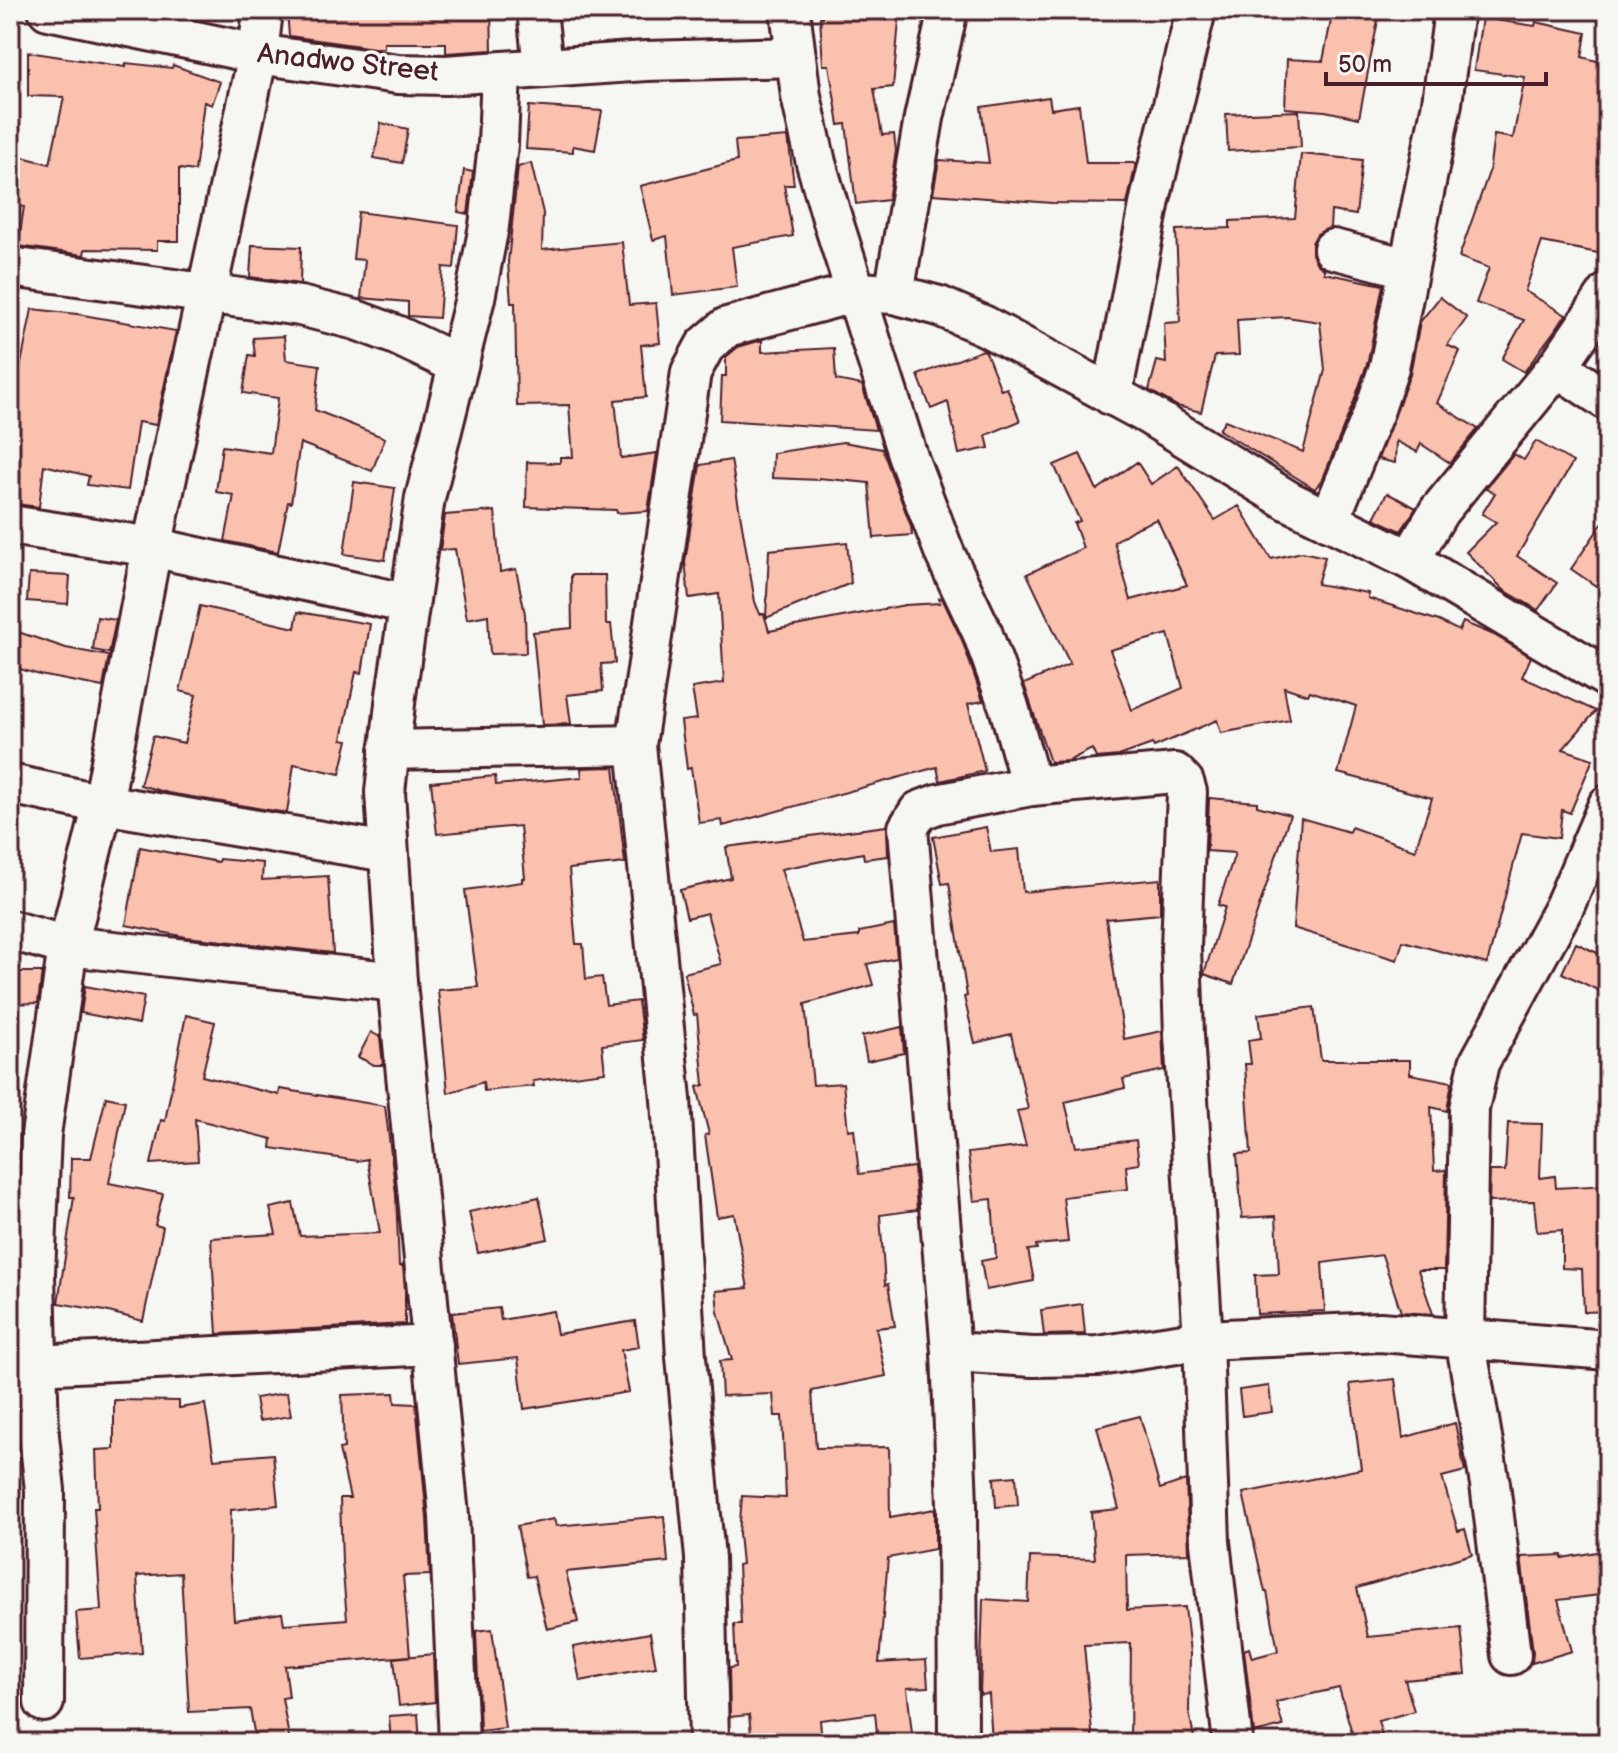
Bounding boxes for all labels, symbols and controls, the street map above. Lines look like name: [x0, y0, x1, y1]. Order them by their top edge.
scale bar: [1326, 36, 1546, 86]
street label: Anadwo Street: [256, 37, 441, 89]
text: 50 m: [1338, 50, 1392, 79]

